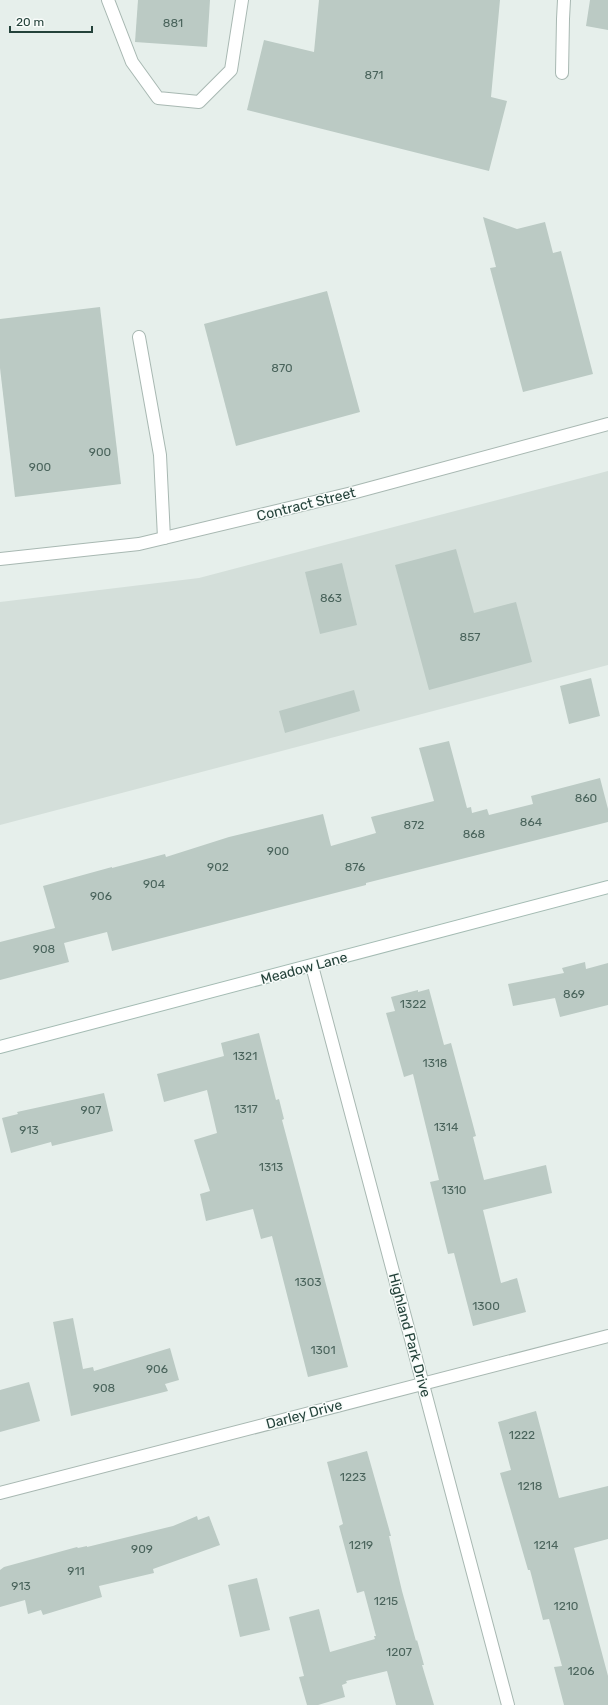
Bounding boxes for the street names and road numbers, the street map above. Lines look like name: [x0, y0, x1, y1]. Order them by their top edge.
street label: Contract Street: [255, 484, 358, 525]
street label: Meadow Lane: [259, 949, 350, 988]
street label: Highland Park Drive: [385, 1271, 434, 1399]
street label: Darley Drive: [264, 1396, 344, 1433]

